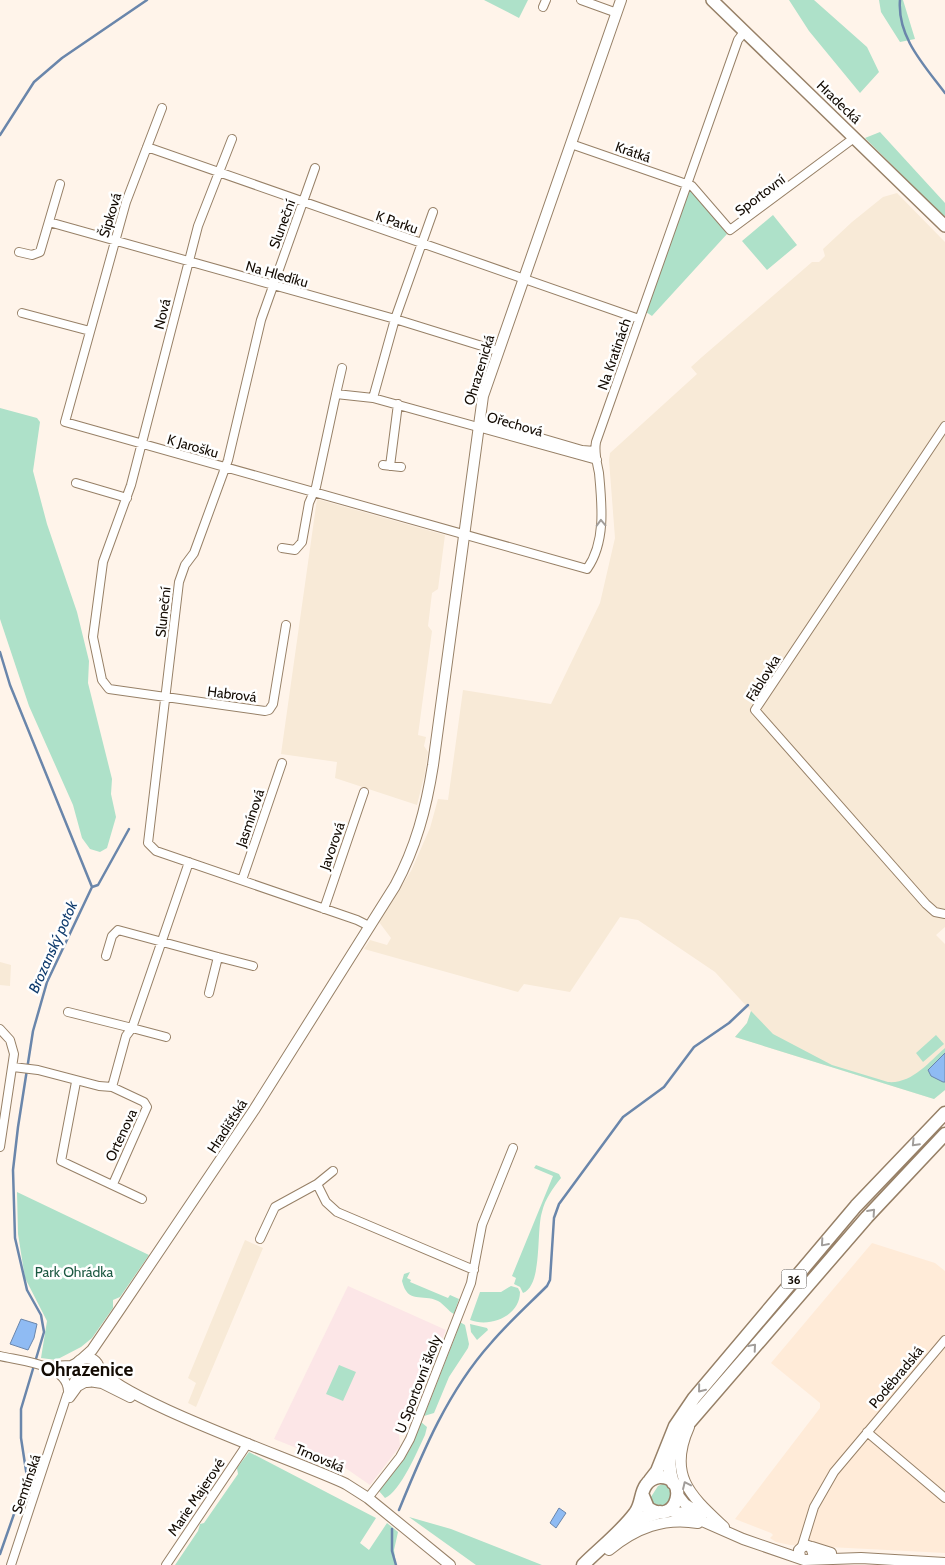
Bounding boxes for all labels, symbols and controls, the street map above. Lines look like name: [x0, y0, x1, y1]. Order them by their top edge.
street label: Hradecká: [813, 76, 865, 128]
street label: Krátká: [613, 138, 653, 167]
street label: Sportovní: [731, 170, 789, 220]
street label: Šípková: [95, 190, 125, 240]
street label: Sluneční: [265, 197, 299, 251]
street label: K Parku: [373, 206, 421, 238]
street label: Na Hledíku: [244, 257, 310, 291]
street label: Nová: [150, 297, 175, 331]
street label: Na Kratinách: [593, 316, 635, 392]
street label: Ohrazenická: [460, 332, 498, 408]
street label: Ořechová: [485, 407, 545, 441]
street label: K Jarošku: [165, 430, 221, 462]
one-way arrow: [596, 519, 606, 527]
street label: Sluneční: [151, 586, 175, 638]
street label: Fáblovka: [742, 651, 784, 705]
street label: Habrová: [206, 682, 258, 706]
street label: Jasmínová: [231, 786, 268, 850]
street label: Javorová: [315, 819, 349, 873]
water label: Brozanský potok: [25, 898, 82, 996]
street label: Hradišťská: [203, 1095, 251, 1156]
street label: Ortenova: [101, 1106, 141, 1164]
one-way arrow: [912, 1138, 921, 1147]
one-way arrow: [866, 1208, 875, 1217]
one-way arrow: [822, 1237, 830, 1246]
park label: Park Ohrádka: [35, 1263, 113, 1281]
road number: 36: [782, 1270, 806, 1288]
street label: U Sportovní školy: [391, 1332, 445, 1436]
street label: Poděbradská: [865, 1342, 927, 1412]
one-way arrow: [747, 1344, 756, 1353]
district label: Ohrazenice: [41, 1358, 133, 1381]
one-way arrow: [698, 1384, 707, 1393]
street label: Trnovská: [293, 1440, 348, 1476]
street label: Semtínská: [7, 1452, 45, 1516]
street label: Marie Majerové: [163, 1455, 229, 1539]
one-way arrow: [682, 1481, 692, 1490]

